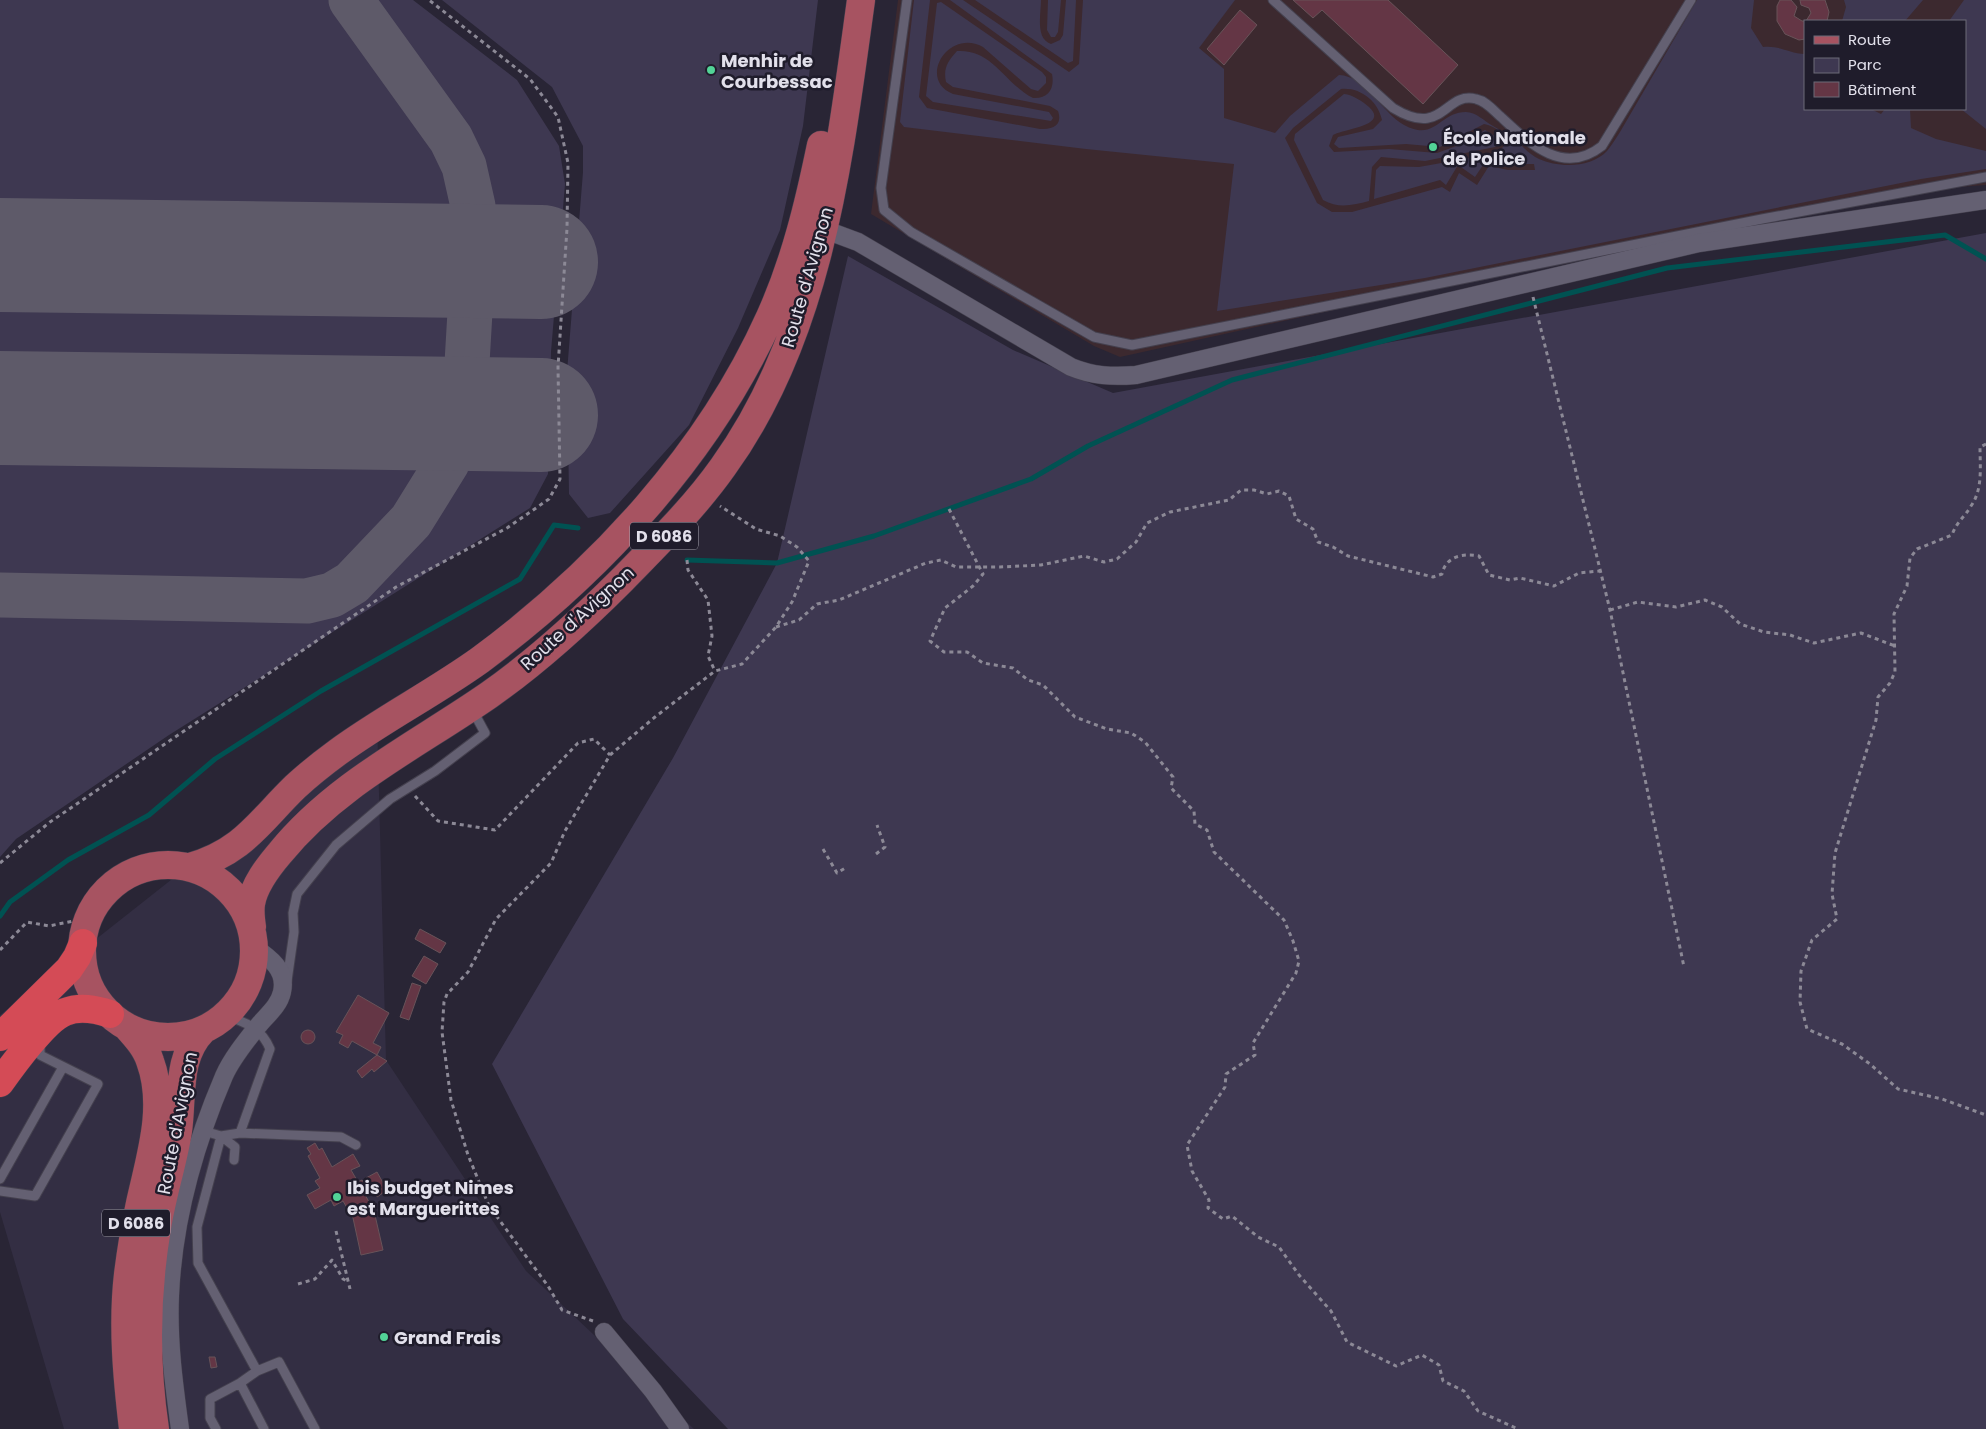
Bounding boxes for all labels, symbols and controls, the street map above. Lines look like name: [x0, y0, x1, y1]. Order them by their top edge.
legend: [1804, 20, 1966, 110]
text: Route: [1848, 29, 1891, 50]
place label: Menhir de Courbessac: [721, 48, 833, 94]
text: Parc: [1848, 54, 1882, 75]
marker: Menhir de Courbessac: [705, 64, 717, 76]
text: Bâtiment: [1848, 79, 1916, 100]
place label: École Nationale de Police: [1443, 125, 1586, 171]
marker: École Nationale de Police: [1427, 141, 1439, 153]
street label: Route d'Avignon: [775, 204, 839, 350]
road number: D 6086: [630, 522, 698, 550]
street label: Route d'Avignon: [515, 560, 639, 676]
street label: Route d'Avignon: [151, 1049, 203, 1197]
place label: Ibis budget Nimes est Marguerittes: [347, 1175, 514, 1221]
marker: Ibis budget Nimes est Marguerittes: [331, 1191, 343, 1203]
road number: D 6086: [102, 1210, 170, 1236]
place label: Grand Frais: [394, 1325, 501, 1350]
marker: Grand Frais: [378, 1331, 390, 1343]

